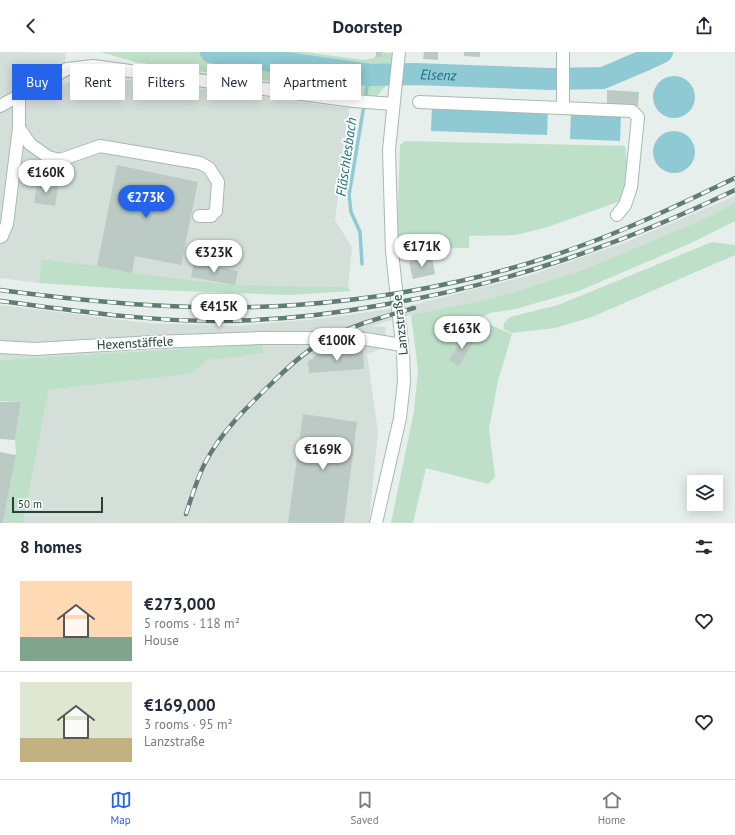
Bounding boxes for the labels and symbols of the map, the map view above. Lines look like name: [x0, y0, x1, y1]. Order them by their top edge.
water label: Elsenz: [420, 65, 458, 85]
water label: Fläschlesbach: [332, 116, 360, 198]
pin: €160K: [18, 160, 74, 194]
pin: €273K: [118, 185, 174, 219]
pin: €171K: [394, 234, 450, 268]
pin: €323K: [186, 240, 242, 274]
pin: €415K: [191, 294, 247, 328]
street label: Lanzstraße: [388, 294, 412, 356]
pin: €163K: [434, 316, 490, 350]
pin: €100K: [309, 328, 365, 362]
street label: Hexenstäffele: [96, 333, 174, 353]
pin: €169K: [295, 437, 351, 471]
scale bar: [12, 495, 103, 514]

